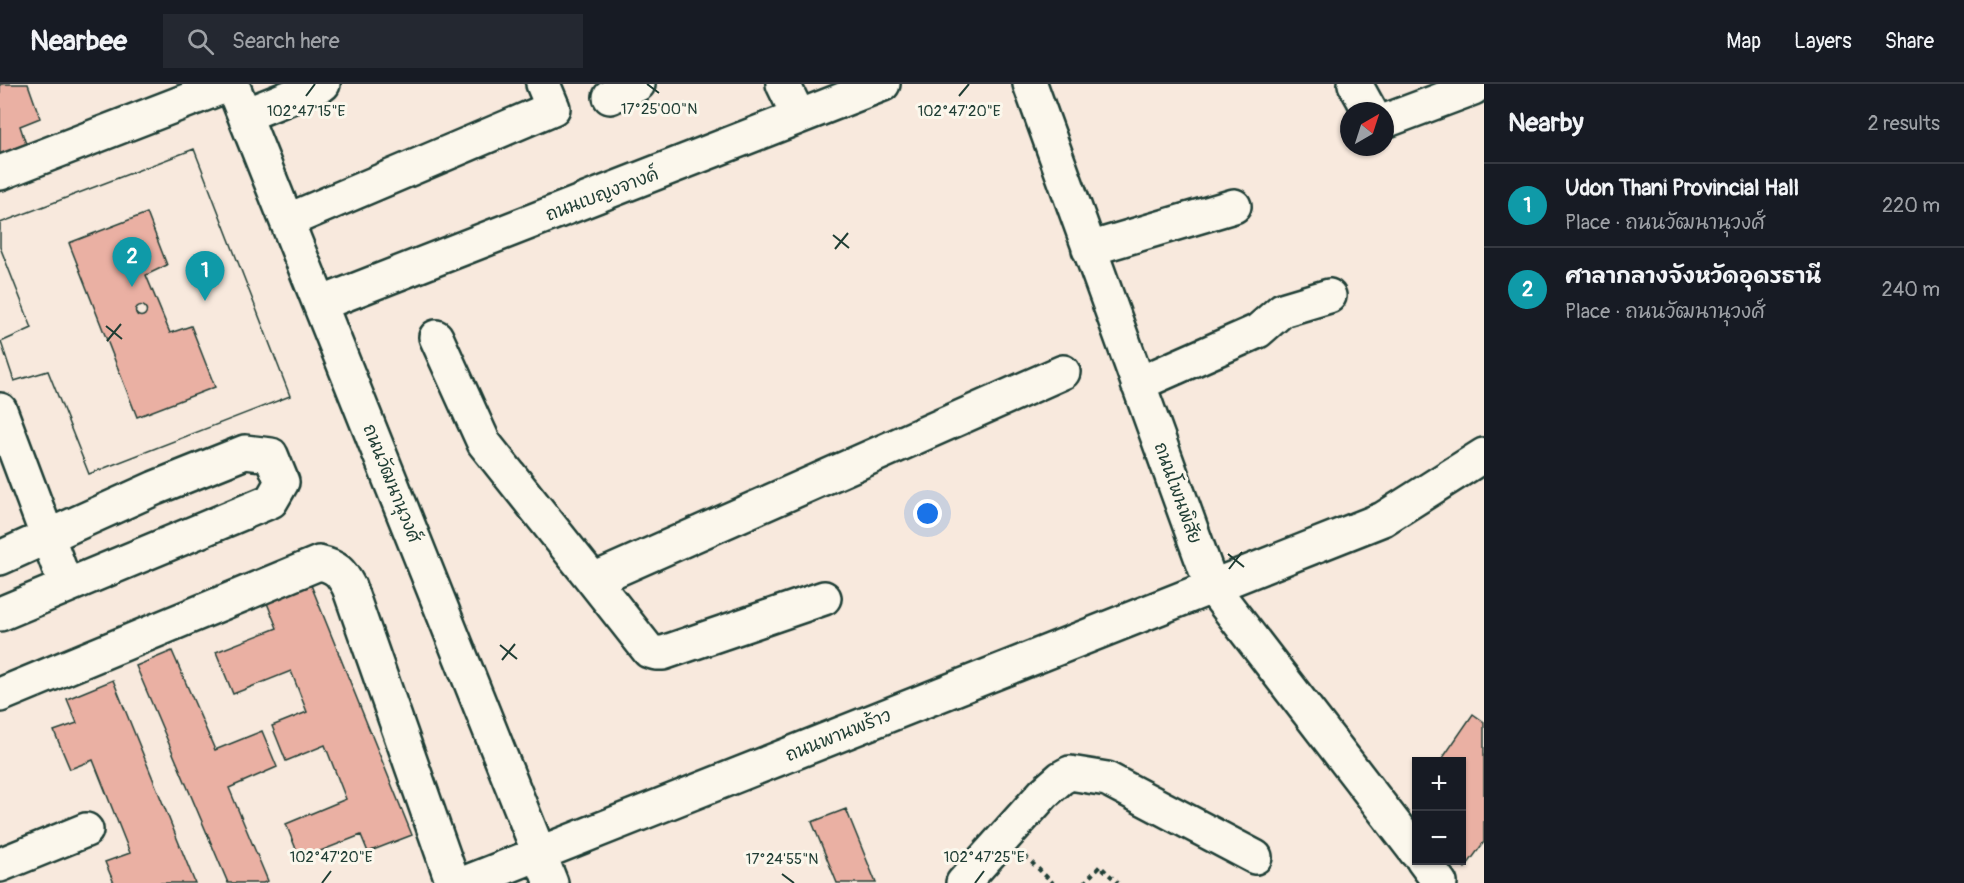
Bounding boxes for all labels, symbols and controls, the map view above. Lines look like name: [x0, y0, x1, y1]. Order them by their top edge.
search box: [163, 14, 583, 68]
text: Nearbee: [30, 24, 127, 59]
icon: search: [184, 25, 217, 58]
text: Search here: [232, 27, 340, 55]
text: Map: [1726, 28, 1761, 55]
text: Layers: [1794, 28, 1852, 55]
text: Share: [1885, 28, 1934, 55]
text: 17°25'00"N: [621, 100, 697, 119]
text: 102°47'15"E: [267, 102, 345, 121]
text: 102°47'20"E: [917, 102, 1001, 121]
north arrow: [1340, 102, 1394, 156]
text: Nearby: [1508, 107, 1584, 139]
text: 2 results: [1868, 111, 1940, 136]
street label: ถนนเบญงจางค์: [542, 160, 662, 227]
text: Udon Thani Provincial Hall: [1565, 174, 1799, 202]
text: 1: [1524, 193, 1531, 218]
text: 220 m: [1882, 193, 1940, 218]
text: Place · ถนนวัฒนานุวงศ์: [1565, 210, 1765, 235]
pin: 2: [112, 238, 152, 287]
pin: 1: [186, 252, 224, 301]
text: ศาลากลางจังหวัดอุดรธานี: [1565, 262, 1821, 290]
text: 2: [1522, 277, 1533, 302]
text: 240 m: [1881, 277, 1940, 302]
text: Place · ถนนวัฒนานุวงศ์: [1565, 299, 1765, 324]
street label: ถนนวัฒนานุวงศ์: [356, 420, 428, 548]
street label: ถนนโพนพิสัย: [1149, 439, 1208, 547]
your location: [913, 499, 942, 528]
street label: ถนนพานพร้าว: [782, 703, 895, 767]
map controls: [1412, 757, 1466, 865]
button: +: [1412, 757, 1466, 811]
button: −: [1412, 811, 1466, 865]
text: 102°47'20"E: [289, 848, 373, 867]
text: 102°47'25"E: [943, 848, 1025, 867]
text: 17°24'55"N: [746, 850, 818, 869]

